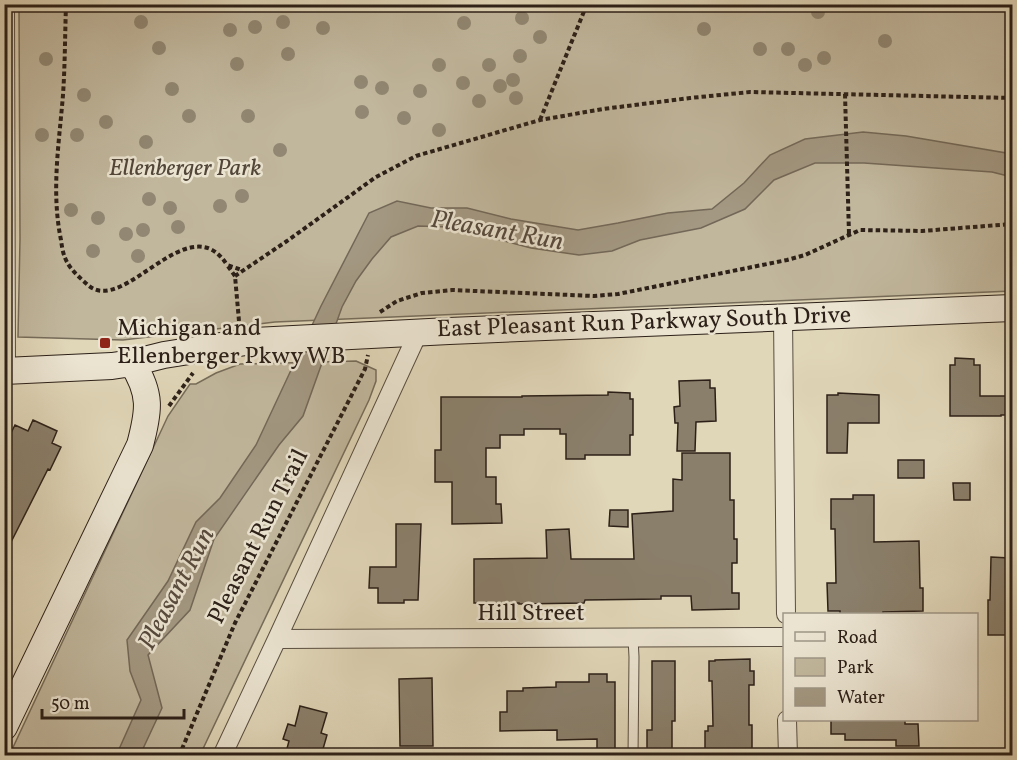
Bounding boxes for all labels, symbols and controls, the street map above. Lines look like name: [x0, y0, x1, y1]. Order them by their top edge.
park label: Ellenberger Park: [109, 152, 261, 186]
water label: Pleasant Run: [428, 202, 566, 260]
street label: East Pleasant Run Parkway South Drive: [436, 299, 852, 347]
place label: Michigan and Ellenberger Pkwy WB: [117, 312, 346, 374]
marker: Michigan and Ellenberger Pkwy WB: [98, 336, 112, 350]
street label: Pleasant Run Trail: [200, 444, 318, 630]
water label: Pleasant Run: [130, 521, 224, 657]
street label: Hill Street: [477, 597, 585, 631]
legend: [783, 613, 978, 721]
text: Road: [837, 626, 878, 651]
text: Park: [837, 656, 874, 681]
scale bar: [42, 682, 184, 720]
text: Water: [837, 686, 885, 711]
text: 50 m: [51, 692, 90, 717]

